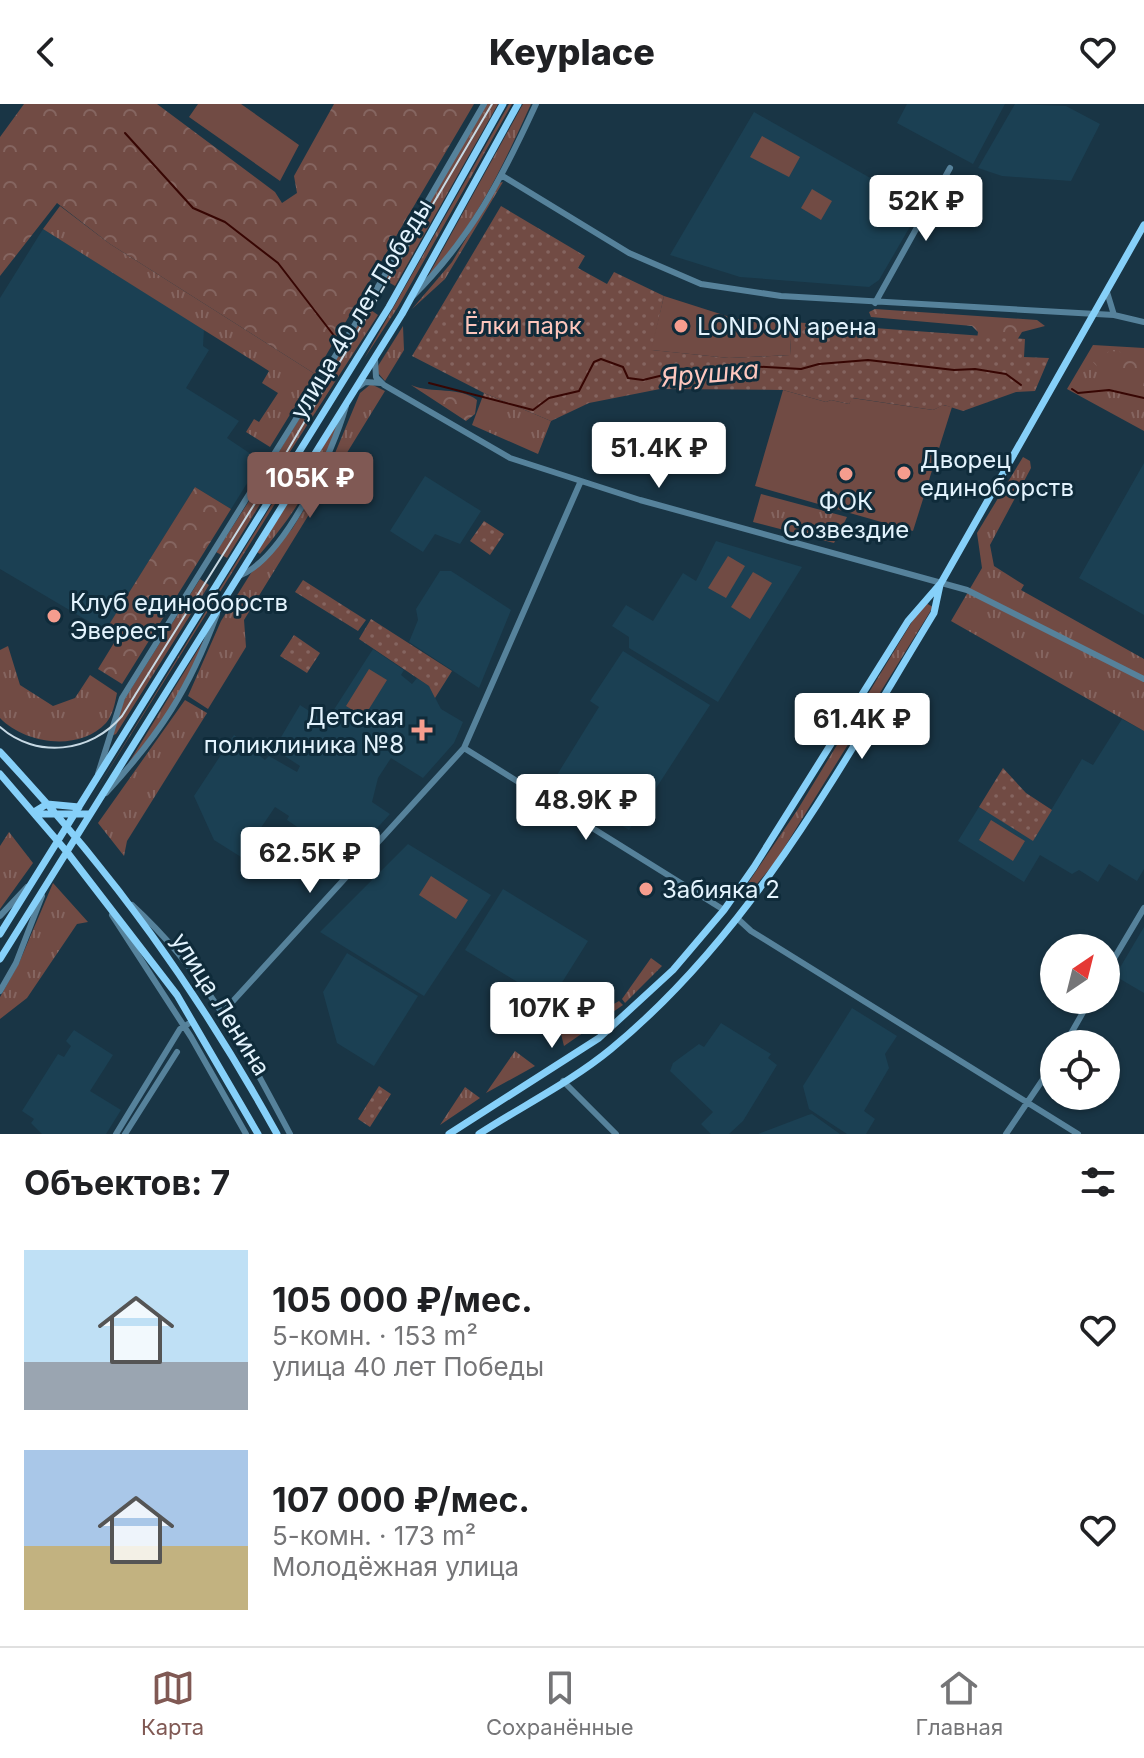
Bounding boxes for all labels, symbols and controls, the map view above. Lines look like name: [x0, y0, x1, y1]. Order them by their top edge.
icon: back: [24, 30, 68, 74]
text: Keyplace: [489, 30, 655, 74]
icon: heart: [1076, 30, 1120, 74]
pin: 52K ₽: [870, 175, 982, 243]
text: 52K ₽: [887, 185, 965, 216]
street label: улица 40 лет Победы: [284, 194, 438, 424]
park label: Ёлки парк: [464, 311, 582, 340]
place label: LONDON арена: [697, 312, 877, 341]
marker: LONDON арена: [672, 317, 690, 335]
water label: Ярушка: [659, 353, 760, 393]
pin: 51.4K ₽: [585, 422, 733, 490]
text: 51.4K ₽: [610, 432, 708, 463]
place label: Дворец единоборств: [920, 445, 1074, 502]
pin: 105K ₽: [245, 452, 375, 520]
text: 105K ₽: [265, 462, 355, 493]
marker: Дворец единоборств: [895, 464, 913, 482]
marker: ФОК Созвездие: [837, 465, 855, 483]
place label: ФОК Созвездие: [783, 487, 909, 544]
place label: Клуб единоборств Эверест: [70, 588, 288, 645]
marker: Клуб единоборств Эверест: [45, 607, 63, 625]
pin: 61.4K ₽: [788, 693, 936, 761]
place label: Детская поликлиника №8: [204, 702, 404, 759]
text: 61.4K ₽: [813, 703, 911, 734]
marker: Детская поликлиника №8: [411, 719, 433, 741]
pin: 48.9K ₽: [512, 774, 660, 842]
text: 48.9K ₽: [534, 784, 638, 815]
pin: 62.5K ₽: [236, 827, 384, 895]
text: 62.5K ₽: [259, 837, 361, 868]
place label: Забияка 2: [662, 875, 780, 904]
marker: Забияка 2: [637, 880, 655, 898]
street label: улица Ленина: [166, 927, 276, 1081]
north arrow: [1040, 934, 1120, 1014]
map controls: [1040, 934, 1120, 1110]
pin: 107K ₽: [487, 982, 617, 1050]
text: 107K ₽: [508, 992, 596, 1023]
button: locate: [1040, 1030, 1120, 1110]
icon: filters: [1076, 1160, 1120, 1204]
text: Объектов: 7: [24, 1162, 230, 1203]
text: 105 000 ₽/мес.: [272, 1279, 533, 1320]
icon: home: [88, 1282, 184, 1378]
icon: heart: [1076, 1308, 1120, 1352]
text: 5-комн. · 153 m²: [272, 1320, 478, 1351]
text: улица 40 лет Победы: [272, 1351, 544, 1382]
text: 107 000 ₽/мес.: [272, 1479, 530, 1520]
icon: home: [88, 1482, 184, 1578]
icon: heart: [1076, 1508, 1120, 1552]
text: 5-комн. · 173 m²: [272, 1520, 476, 1551]
text: Молодёжная улица: [272, 1551, 519, 1582]
tab: Карта: [141, 1666, 204, 1740]
tab: Сохранённые: [486, 1666, 634, 1740]
tab: Главная: [915, 1666, 1003, 1740]

